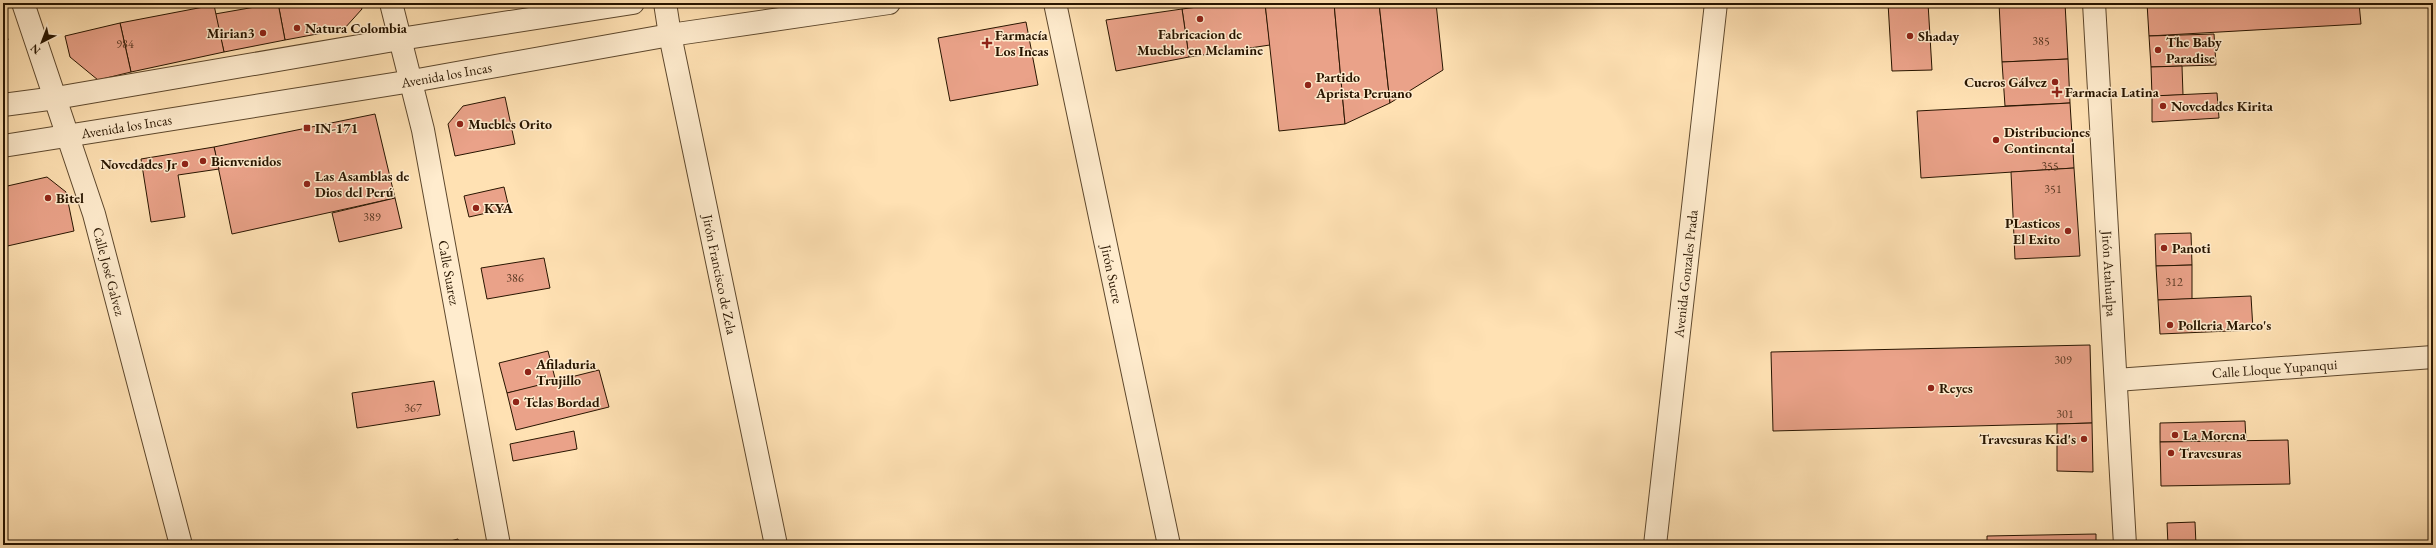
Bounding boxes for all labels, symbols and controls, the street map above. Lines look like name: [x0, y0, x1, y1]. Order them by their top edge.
marker: Fabricacion de Muebles en Melamine: [1195, 14, 1205, 24]
place label: Natura Colombia: [305, 19, 408, 37]
north arrow: [22, 22, 62, 62]
marker: Natura Colombia: [292, 23, 302, 33]
place label: Mirian3: [207, 24, 255, 42]
place label: Fabricacion de Muebles en Melamine: [1137, 25, 1263, 59]
place label: Farmacía Los Incas: [995, 26, 1049, 60]
place label: Shaday: [1918, 27, 1959, 45]
marker: Mirian3: [258, 28, 268, 38]
marker: Shaday: [1905, 31, 1915, 41]
house number: 385: [2032, 33, 2050, 49]
place label: The Baby Paradise: [2166, 33, 2222, 67]
house number: 984: [116, 36, 134, 52]
marker: Farmacía Los Incas: [982, 38, 992, 48]
text: N: [27, 41, 43, 58]
marker: The Baby Paradise: [2153, 45, 2163, 55]
street label: Avenida los Incas: [399, 58, 494, 92]
place label: Partido Aprista Peruano: [1315, 68, 1412, 102]
place label: Cueros Gálvez: [1964, 73, 2047, 91]
marker: Cueros Gálvez: [2050, 77, 2060, 87]
marker: Partido Aprista Peruano: [1303, 80, 1313, 90]
place label: Farmacia Latina: [2065, 83, 2160, 101]
marker: Farmacia Latina: [2052, 87, 2062, 97]
place label: Novedades Kirita: [2171, 97, 2274, 115]
marker: Novedades Kirita: [2158, 101, 2168, 111]
street label: Avenida los Incas: [79, 110, 174, 143]
place label: Muebles Orito: [468, 115, 552, 133]
place label: IN-171: [315, 119, 358, 137]
marker: Muebles Orito: [455, 119, 465, 129]
marker: IN-171: [302, 123, 312, 133]
place label: Distribuciones Continental: [2004, 123, 2090, 157]
marker: Distribuciones Continental: [1991, 135, 2001, 145]
place label: Bienvenidos: [211, 152, 281, 170]
place label: Novedades Jr: [100, 155, 177, 173]
marker: Bienvenidos: [198, 156, 208, 166]
house number: 355: [2041, 158, 2059, 174]
marker: Novedades Jr: [180, 159, 190, 169]
place label: Las Asamblas de Dios del Perú: [315, 167, 409, 201]
marker: Las Asamblas de Dios del Perú: [302, 179, 312, 189]
house number: 351: [2044, 181, 2062, 197]
place label: Bitel: [56, 189, 84, 207]
marker: Bitel: [43, 193, 53, 203]
place label: KYA: [484, 199, 514, 217]
marker: KYA: [471, 203, 481, 213]
street label: Avenida Gonzales Prada: [1669, 208, 1702, 340]
house number: 389: [363, 209, 381, 225]
street label: Jirón Francisco de Zela: [698, 212, 741, 336]
place label: PLasticos El Exito: [2005, 214, 2060, 248]
street label: Calle José Galvez: [89, 225, 130, 318]
marker: PLasticos El Exito: [2063, 226, 2073, 236]
street label: Jirón Atahualpa: [2098, 229, 2121, 317]
street label: Calle Suarez: [434, 239, 464, 307]
place label: Panoti: [2172, 239, 2211, 257]
street label: Jirón Sucre: [1097, 242, 1127, 306]
marker: Panoti: [2159, 243, 2169, 253]
house number: 386: [506, 270, 524, 286]
house number: 312: [2165, 274, 2183, 290]
place label: Polleria Marco's: [2178, 316, 2271, 334]
marker: Polleria Marco's: [2165, 320, 2175, 330]
house number: 309: [2054, 352, 2072, 368]
place label: Afiladuria Trujillo: [535, 355, 597, 389]
street label: Calle Lloque Yupanqui: [2211, 355, 2338, 382]
marker: Afiladuria Trujillo: [523, 367, 533, 377]
place label: Reyes: [1939, 379, 1973, 397]
marker: Reyes: [1926, 383, 1936, 393]
place label: Telas Bordad: [524, 393, 600, 411]
marker: Telas Bordad: [511, 397, 521, 407]
house number: 367: [404, 400, 422, 416]
house number: 301: [2056, 406, 2074, 422]
place label: La Morena: [2183, 426, 2247, 444]
place label: Travesuras Kid's: [1979, 430, 2076, 448]
marker: La Morena: [2170, 430, 2180, 440]
marker: Travesuras Kid's: [2079, 434, 2089, 444]
place label: Travesuras: [2179, 444, 2242, 462]
marker: Travesuras: [2166, 448, 2176, 458]

